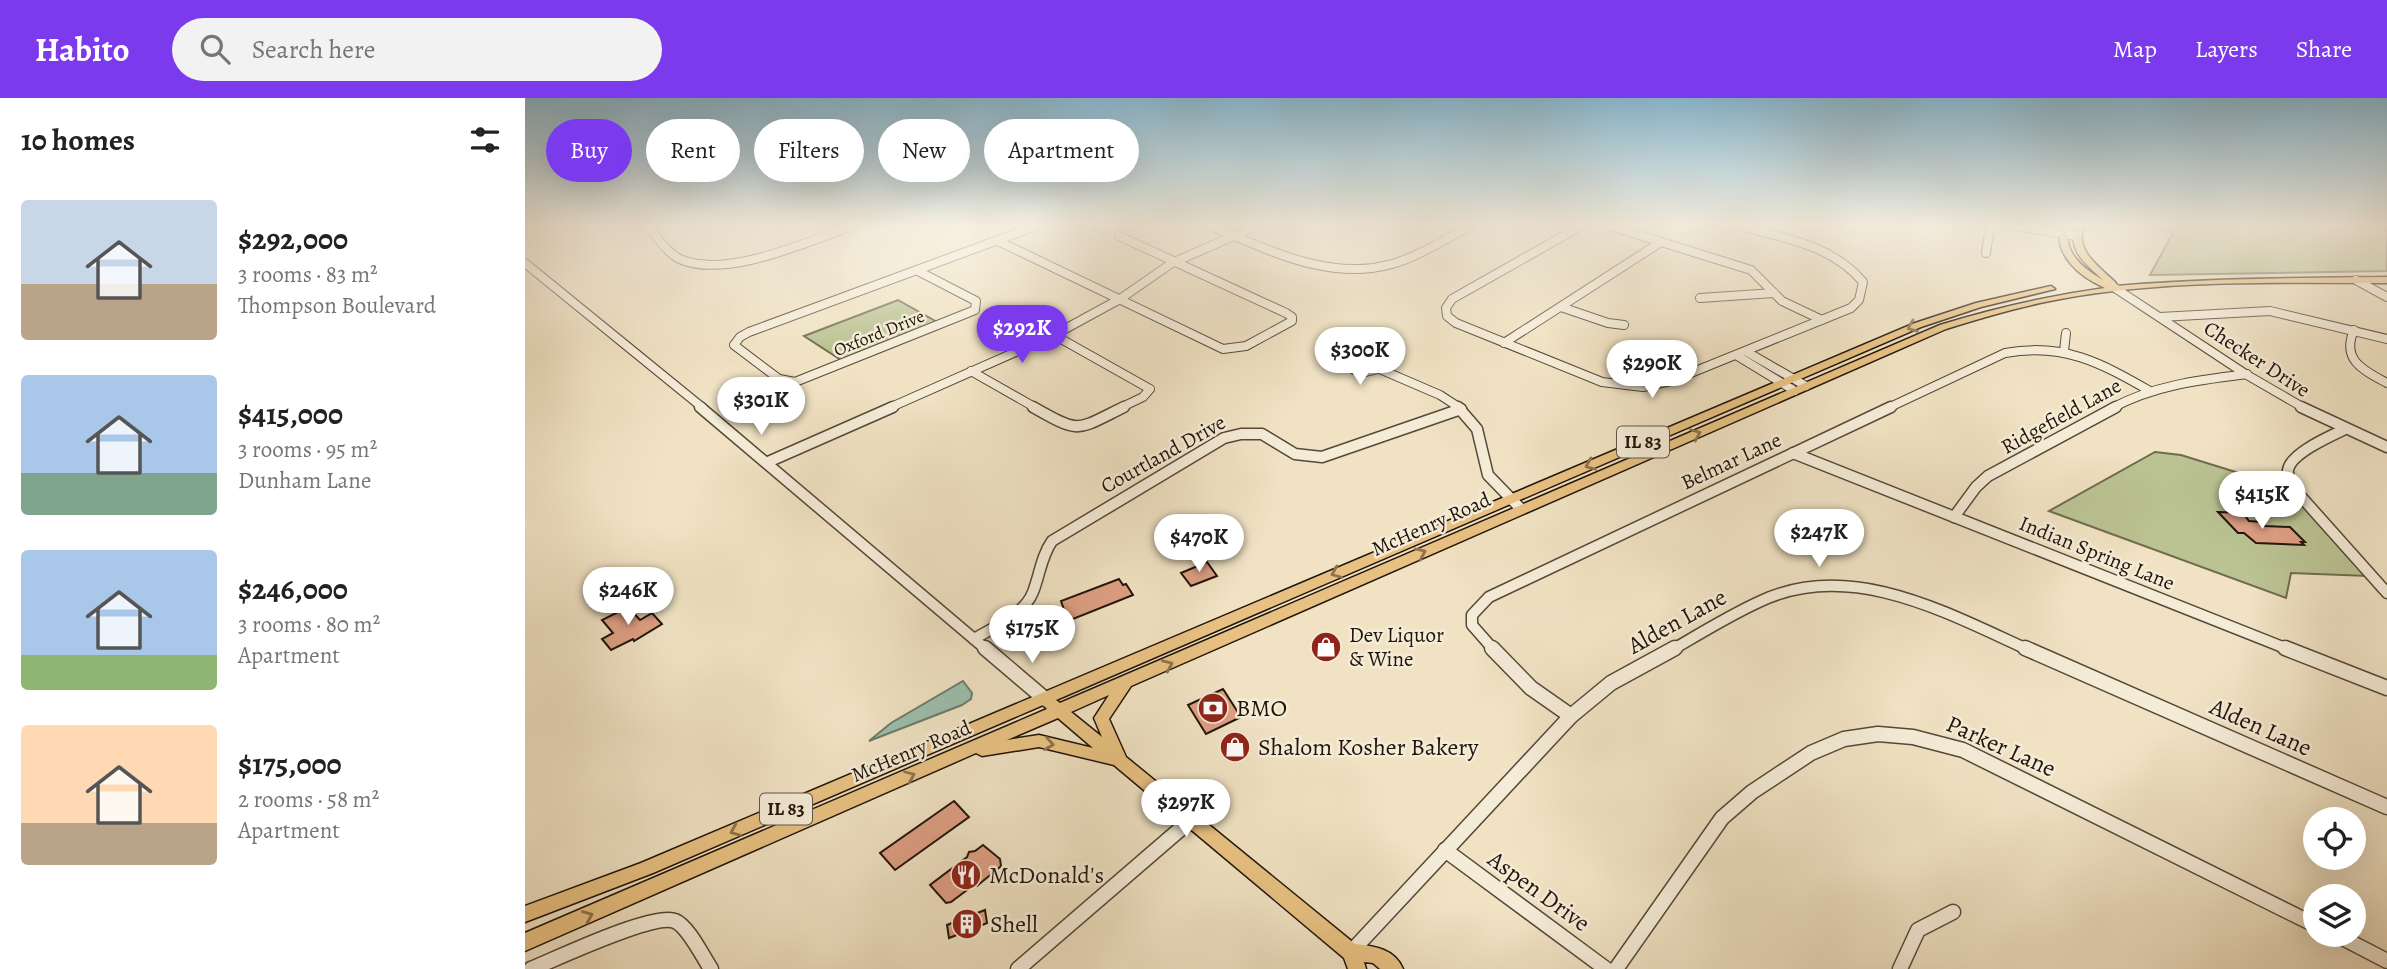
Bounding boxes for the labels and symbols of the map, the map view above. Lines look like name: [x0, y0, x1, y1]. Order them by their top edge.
street label: Oxford Drive: [830, 304, 928, 362]
pin: $292K: [973, 306, 1071, 365]
street label: Checker Drive: [2198, 314, 2316, 404]
one-way arrow: [1907, 319, 1919, 333]
pin: $300K: [1311, 328, 1409, 387]
pin: $290K: [1603, 341, 1701, 400]
street label: Ridgefield Lane: [1996, 371, 2126, 461]
pin: $301K: [712, 378, 810, 437]
street label: Courtland Drive: [1096, 408, 1230, 500]
road number: IL 83: [1617, 426, 1669, 458]
street label: Belmar Lane: [1676, 426, 1786, 496]
one-way arrow: [1690, 428, 1702, 442]
one-way arrow: [1585, 456, 1597, 470]
pin: $415K: [2213, 472, 2311, 531]
street label: McHenry Road: [1367, 485, 1496, 563]
street label: Indian Spring Lane: [2015, 509, 2179, 597]
pin: $247K: [1770, 510, 1868, 569]
pin: $470K: [1150, 514, 1248, 574]
one-way arrow: [1414, 548, 1426, 562]
one-way arrow: [1331, 565, 1343, 579]
pin: $246K: [579, 568, 677, 627]
street label: Alden Lane: [1621, 581, 1732, 662]
pin: $175K: [983, 606, 1081, 665]
place label: Dev Liquor & Wine: [1349, 621, 1444, 673]
shop icon: Dev Liquor & Wine: [1309, 630, 1343, 664]
one-way arrow: [1161, 659, 1173, 673]
street label: Alden Lane: [2204, 690, 2317, 764]
bank icon: BMO: [1196, 691, 1230, 725]
place label: BMO: [1236, 692, 1287, 724]
street label: Parker Lane: [1941, 708, 2061, 784]
street label: McHenry Road: [847, 713, 976, 789]
shop icon: Shalom Kosher Bakery: [1218, 730, 1252, 764]
place label: Shalom Kosher Bakery: [1258, 731, 1479, 763]
one-way arrow: [1043, 736, 1055, 751]
one-way arrow: [902, 770, 915, 784]
pin: $297K: [1137, 780, 1235, 839]
road number: IL 83: [760, 794, 812, 824]
one-way arrow: [729, 822, 741, 836]
street label: Aspen Drive: [1481, 843, 1596, 939]
restaurant icon: McDonald's: [949, 858, 983, 892]
place label: McDonald's: [989, 859, 1104, 891]
building icon: Shell: [950, 907, 984, 941]
place label: Shell: [990, 908, 1038, 940]
one-way arrow: [581, 911, 593, 925]

